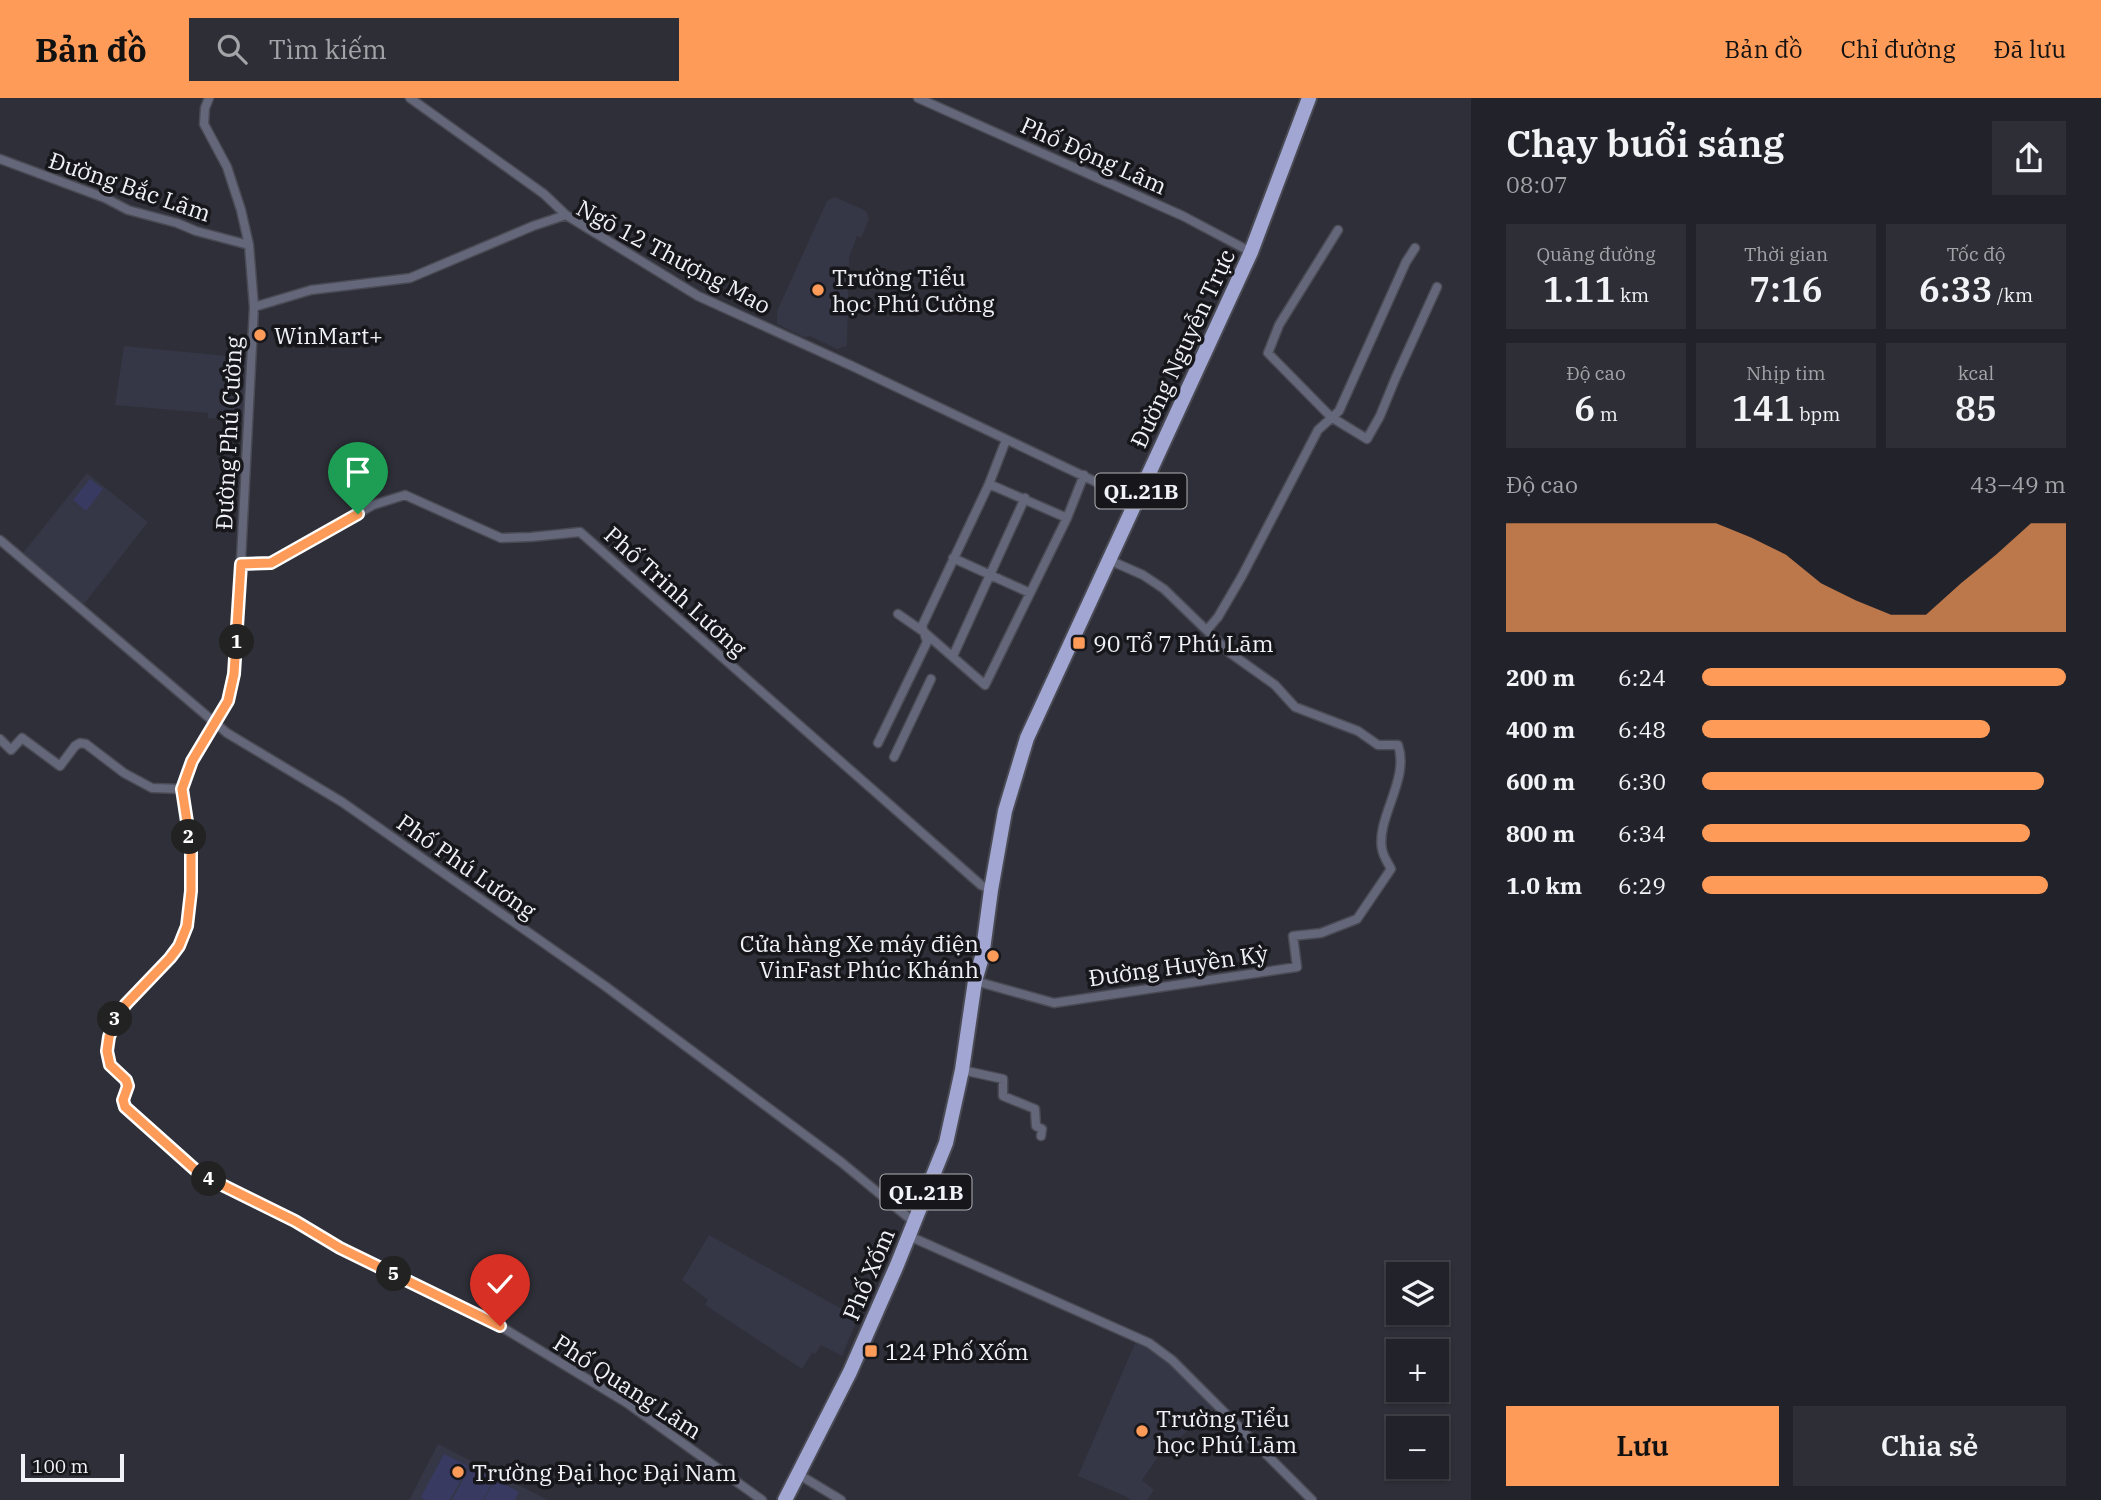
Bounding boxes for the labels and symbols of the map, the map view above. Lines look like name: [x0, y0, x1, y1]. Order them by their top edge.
street label: Phố Động Lãm: [1016, 109, 1172, 201]
street label: Đường Bắc Lãm: [45, 144, 215, 228]
street label: Ngõ 12 Thượng Mao: [572, 192, 776, 320]
street label: Đường Nguyễn Trực: [1123, 244, 1241, 452]
place label: Trường Tiểu học Phú Cường: [832, 262, 995, 318]
marker: Trường Tiểu học Phú Cường: [810, 282, 826, 298]
place label: WinMart+: [274, 320, 383, 350]
marker: WinMart+: [252, 327, 268, 343]
street label: Đường Phú Cường: [208, 335, 248, 530]
pin: [328, 442, 388, 514]
road number: QL.21B: [1096, 474, 1186, 508]
street label: Phố Trinh Lương: [599, 519, 754, 663]
pin: 1: [219, 624, 254, 660]
place label: 90 Tổ 7 Phú Lãm: [1093, 628, 1274, 658]
marker: 90 Tổ 7 Phú Lãm: [1071, 635, 1087, 651]
street label: Phố Phú Lương: [392, 807, 543, 925]
pin: 2: [172, 820, 206, 854]
place label: Cửa hàng Xe máy điện VinFast Phúc Khánh: [740, 928, 979, 984]
street label: Đường Huyền Kỳ: [1086, 937, 1270, 992]
marker: Cửa hàng Xe máy điện VinFast Phúc Khánh: [985, 948, 1001, 964]
pin: 3: [97, 1002, 132, 1037]
pin: 4: [192, 1162, 227, 1196]
road number: QL.21B: [880, 1174, 972, 1210]
street label: Phố Xốm: [835, 1223, 901, 1324]
pin: [470, 1254, 530, 1326]
pin: 5: [376, 1256, 412, 1292]
street label: Phố Quang Lãm: [548, 1327, 708, 1445]
place label: 124 Phố Xốm: [885, 1336, 1029, 1366]
marker: 124 Phố Xốm: [863, 1343, 879, 1359]
place label: Trường Tiểu học Phú Lãm: [1156, 1403, 1297, 1459]
marker: Trường Tiểu học Phú Lãm: [1134, 1423, 1150, 1439]
scale bar: [21, 1451, 124, 1483]
place label: Trường Đại học Đại Nam: [472, 1457, 737, 1487]
marker: Trường Đại học Đại Nam: [450, 1464, 466, 1480]

